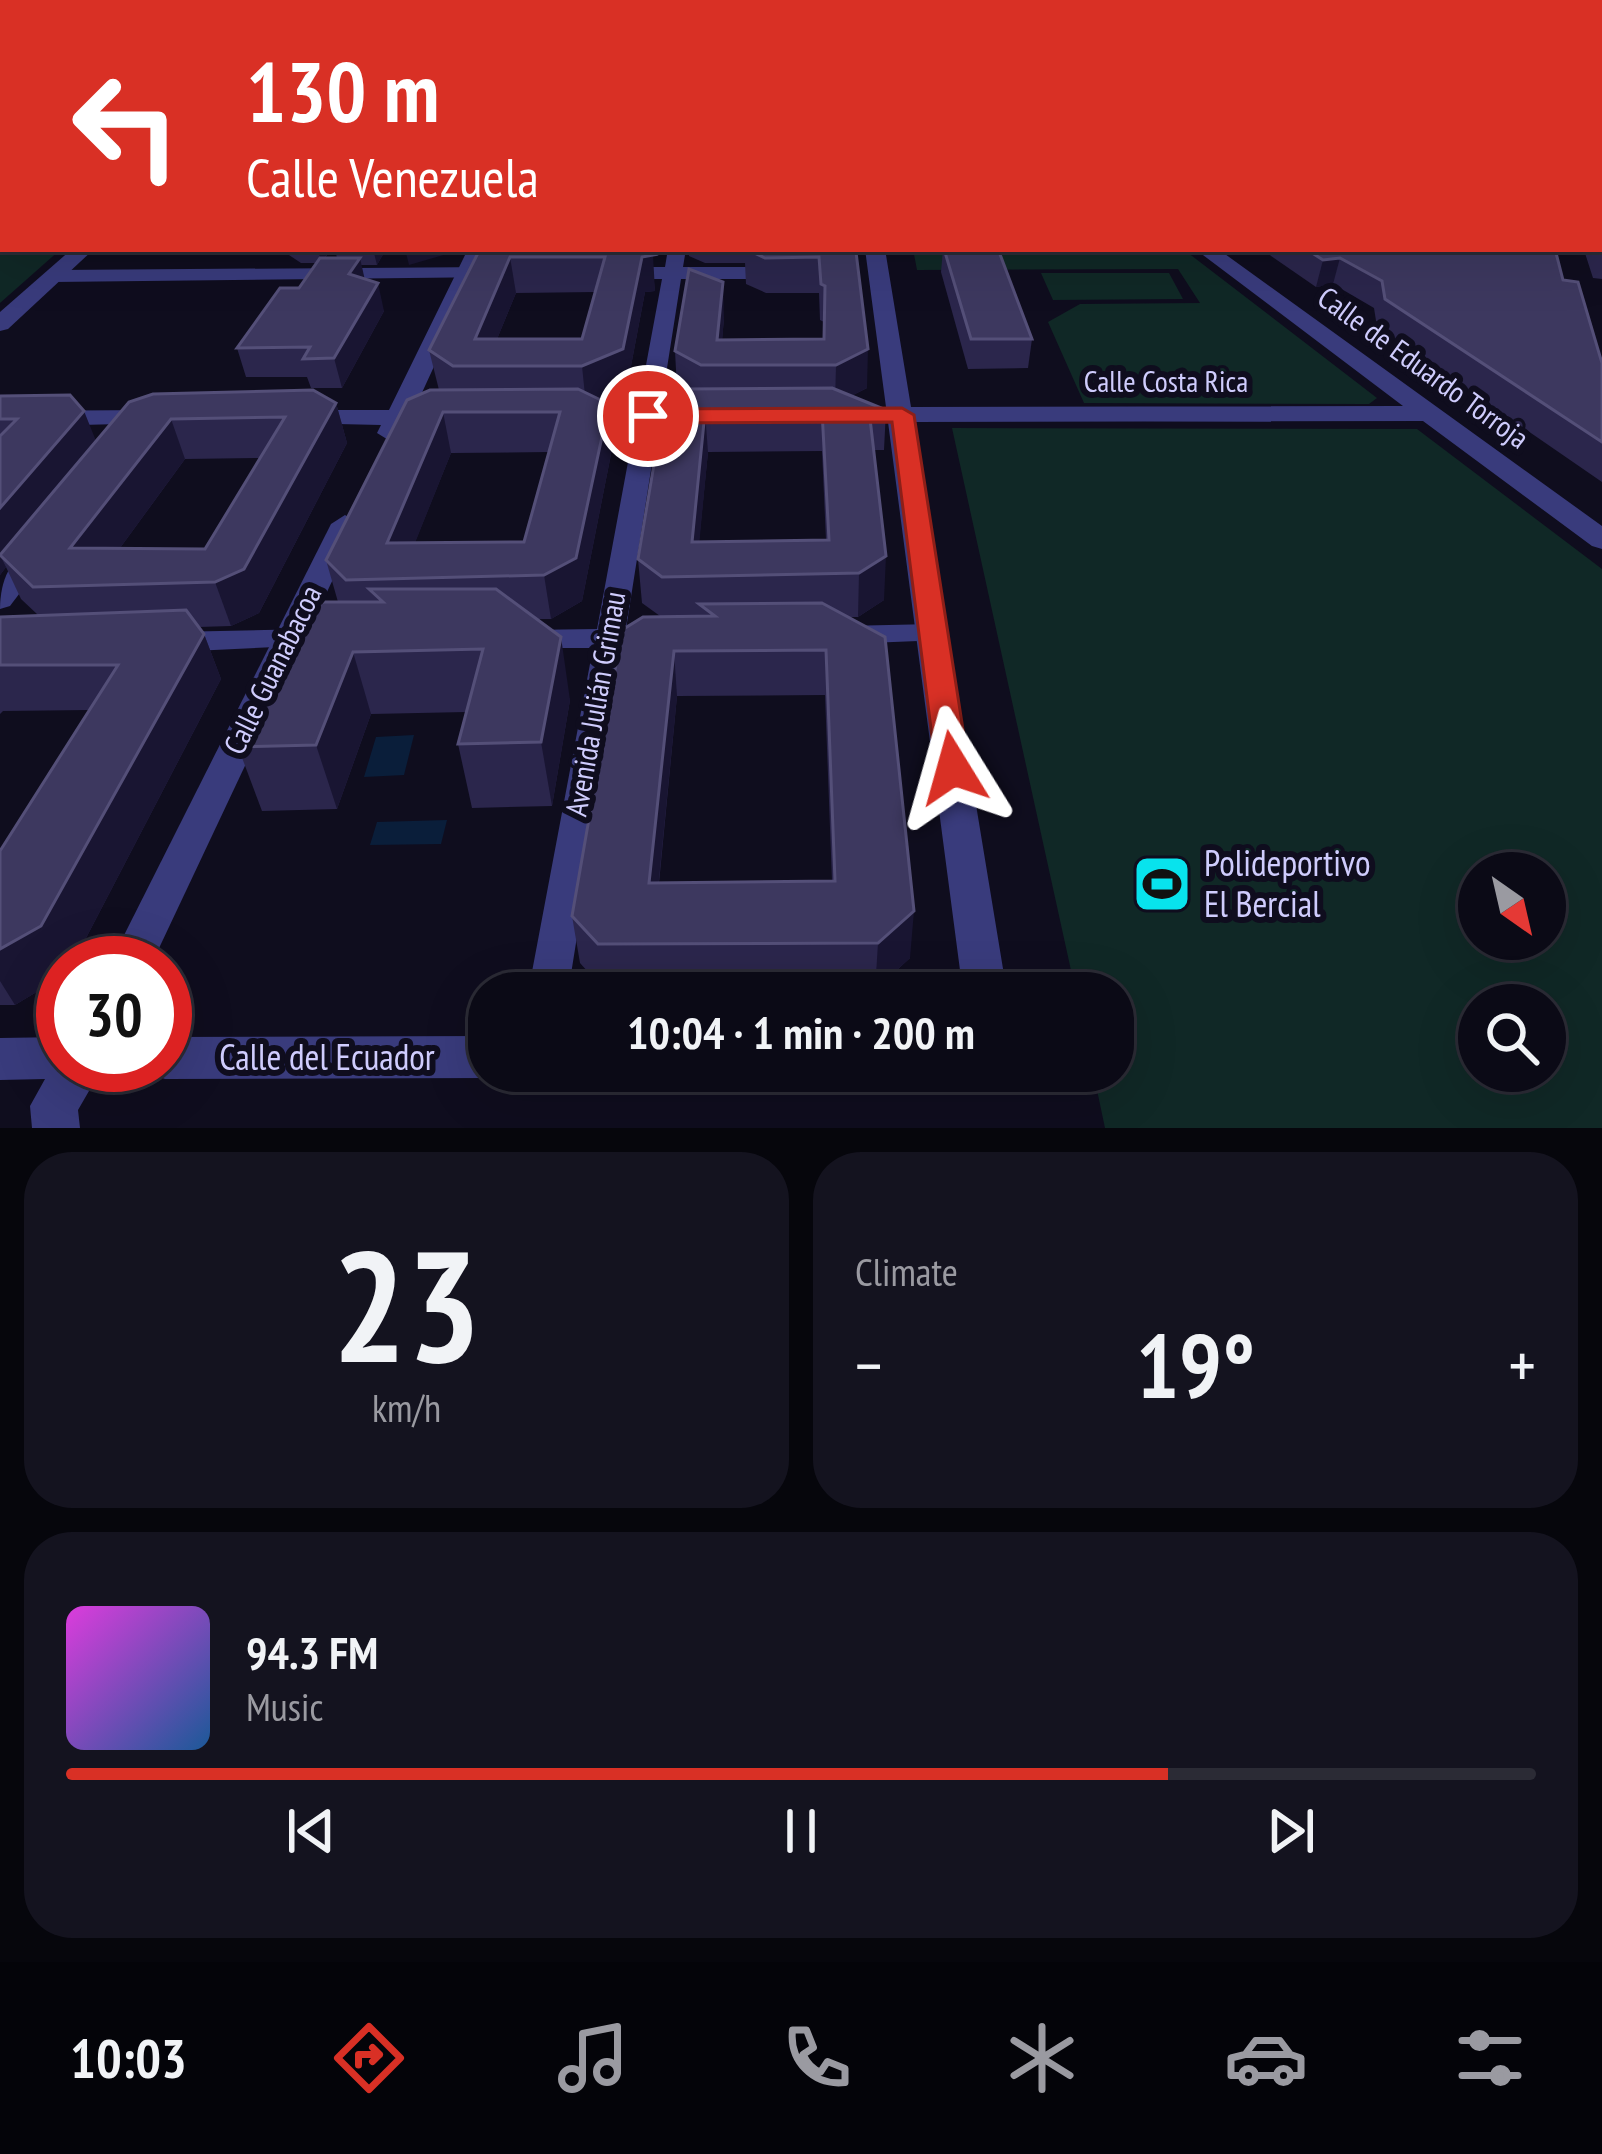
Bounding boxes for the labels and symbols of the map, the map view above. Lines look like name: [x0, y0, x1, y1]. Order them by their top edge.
street label: Calle de Eduardo Torroja: [1311, 277, 1537, 457]
street label: Calle Costa Rica: [1084, 361, 1248, 400]
pin: [597, 365, 699, 467]
street label: Calle Guanabacoa: [214, 578, 329, 760]
street label: Avenida Julián Grimau: [556, 588, 633, 819]
position arrow: [890, 705, 1016, 831]
place label: Polideportivo El Bercial: [1204, 839, 1371, 927]
north arrow: [1458, 852, 1566, 960]
sports icon: Polideportivo El Bercial: [1131, 853, 1193, 915]
speed limit sign: 30: [36, 936, 192, 1092]
street label: Calle del Ecuador: [219, 1033, 435, 1080]

